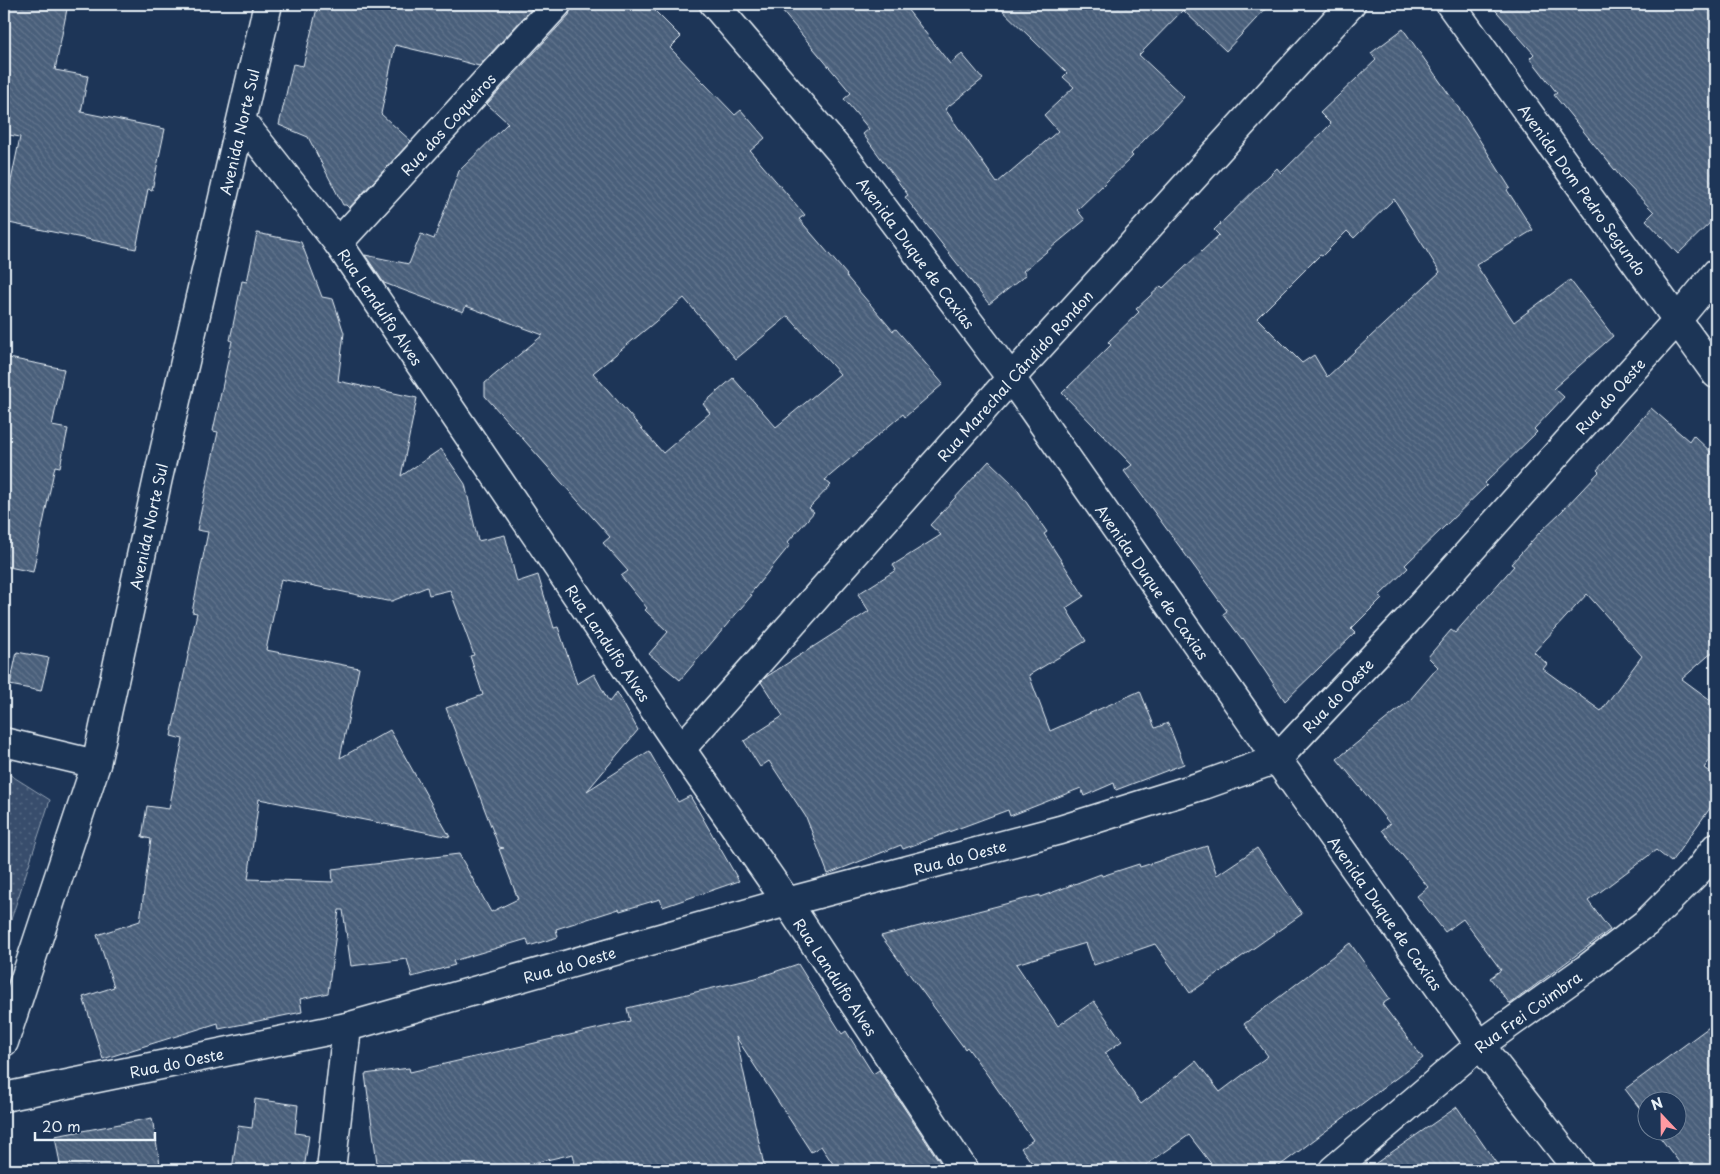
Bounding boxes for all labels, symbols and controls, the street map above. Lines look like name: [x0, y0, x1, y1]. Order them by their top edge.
street label: Avenida Norte Sul: [213, 66, 264, 197]
street label: Rua dos Coqueiros: [394, 67, 501, 180]
street label: Avenida Dom Pedro Segundo: [1514, 99, 1653, 280]
street label: Avenida Duque de Caxias: [852, 172, 982, 333]
street label: Rua Landulfo Alves: [333, 243, 429, 370]
street label: Rua Marechal Cândido Rondon: [931, 284, 1098, 466]
street label: Rua do Oeste: [1569, 352, 1650, 439]
street label: Avenida Norte Sul: [123, 461, 173, 592]
street label: Avenida Duque de Caxias: [1091, 499, 1215, 664]
street label: Rua Landulfo Alves: [561, 579, 657, 706]
street label: Rua do Oeste: [1296, 652, 1378, 738]
street label: Avenida Duque de Caxias: [1323, 831, 1449, 995]
street label: Rua do Oeste: [911, 833, 1009, 880]
street label: Rua Landulfo Alves: [789, 913, 884, 1040]
street label: Rua do Oeste: [520, 940, 618, 988]
street label: Rua Frei Coimbra: [1468, 964, 1586, 1057]
street label: Rua do Oeste: [127, 1041, 226, 1083]
north arrow: [1638, 1092, 1688, 1142]
text: N: [1648, 1092, 1666, 1115]
scale bar: [35, 1109, 155, 1141]
text: 20 m: [42, 1114, 81, 1137]

